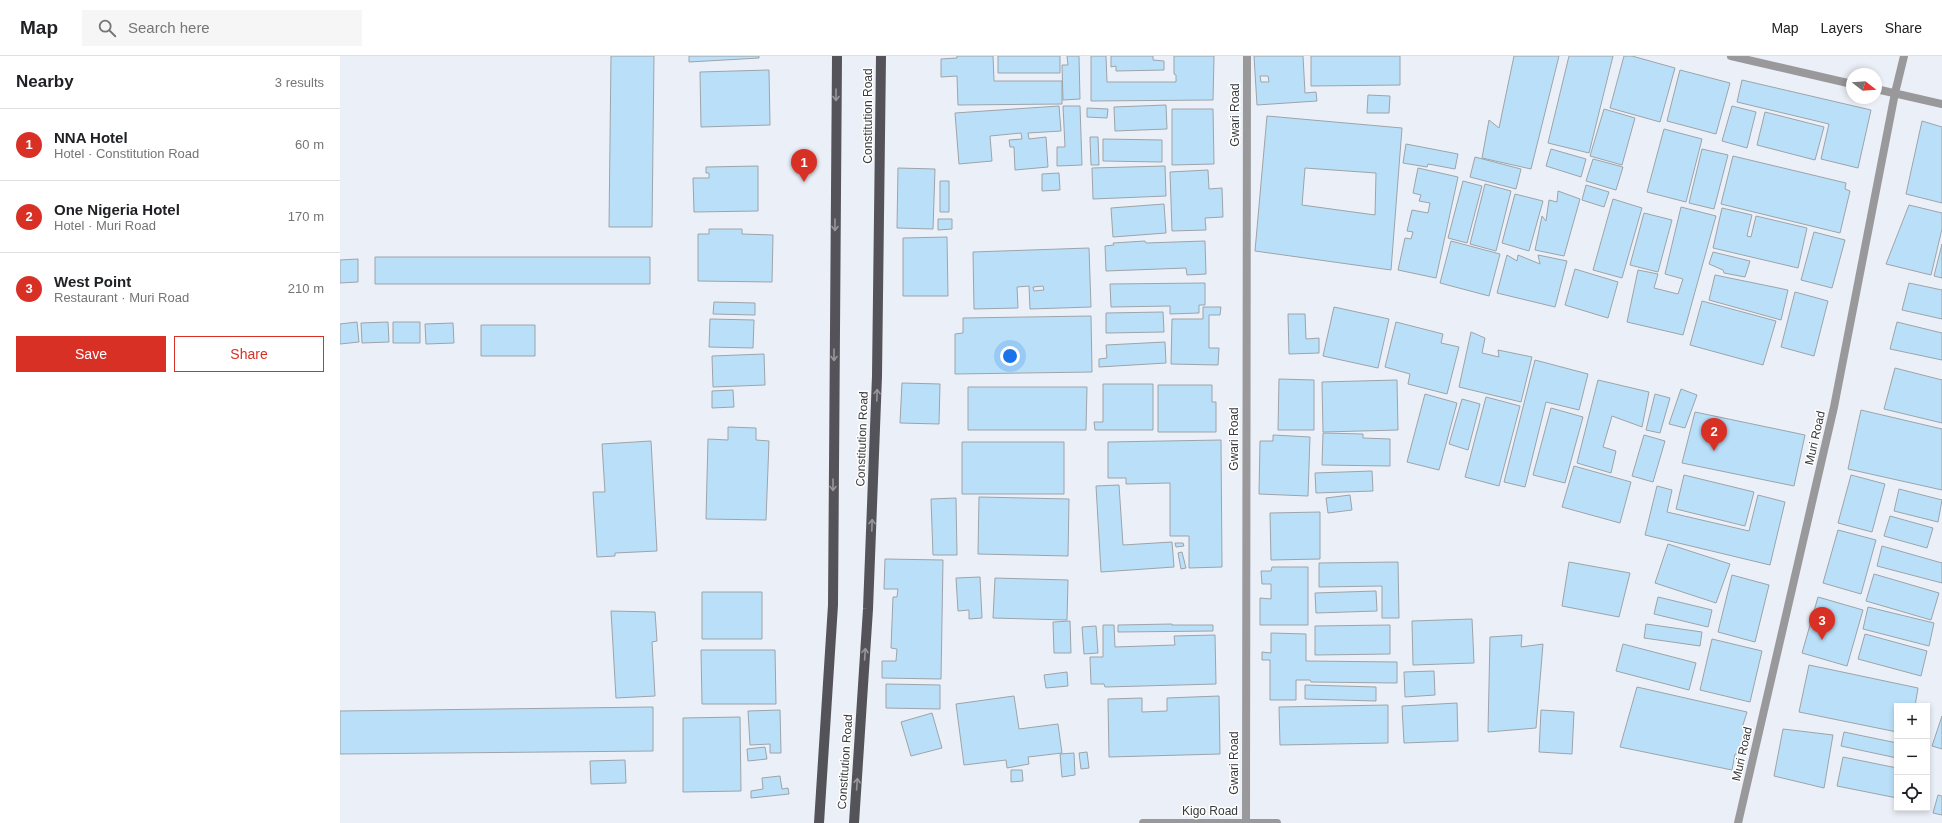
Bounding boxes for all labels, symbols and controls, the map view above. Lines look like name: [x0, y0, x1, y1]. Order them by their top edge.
search box: [82, 10, 362, 46]
text: Map: [20, 17, 58, 38]
icon: search: [96, 17, 118, 39]
text: Search here: [128, 19, 210, 36]
text: Map: [1771, 20, 1799, 36]
text: Layers: [1821, 20, 1863, 36]
text: Share: [1885, 20, 1922, 36]
street label: Constitution Road: [861, 68, 875, 164]
north arrow: [1846, 68, 1882, 104]
text: Nearby: [16, 72, 74, 91]
text: 3 results: [275, 75, 324, 90]
street label: Gwari Road: [1228, 83, 1242, 147]
one-way arrow: [833, 88, 840, 101]
text: NNA Hotel: [54, 129, 128, 146]
text: 1: [25, 137, 33, 152]
text: 60 m: [295, 137, 324, 152]
text: Hotel · Constitution Road: [54, 146, 199, 161]
pin: 1: [791, 149, 817, 182]
text: One Nigeria Hotel: [54, 201, 180, 218]
text: 2: [25, 209, 33, 224]
text: 170 m: [288, 209, 324, 224]
text: Hotel · Muri Road: [54, 218, 156, 233]
one-way arrow: [832, 218, 839, 231]
text: West Point: [54, 273, 131, 290]
text: 3: [25, 281, 33, 296]
text: 210 m: [288, 281, 324, 296]
text: Restaurant · Muri Road: [54, 290, 189, 305]
button: Save: [16, 336, 166, 372]
button: Share: [174, 336, 324, 372]
your location: [1000, 346, 1020, 366]
one-way arrow: [831, 348, 838, 361]
one-way arrow: [873, 389, 880, 402]
street label: Constitution Road: [853, 391, 871, 487]
street label: Gwari Road: [1227, 407, 1241, 471]
street label: Muri Road: [1802, 409, 1828, 467]
pin: 2: [1701, 418, 1727, 451]
one-way arrow: [830, 478, 837, 491]
one-way arrow: [868, 519, 875, 532]
pin: 3: [1809, 607, 1835, 640]
one-way arrow: [862, 648, 869, 661]
map controls: [1894, 703, 1930, 811]
button: +: [1894, 703, 1930, 739]
street label: Constitution Road: [835, 714, 855, 810]
street label: Muri Road: [1729, 725, 1755, 783]
street label: Gwari Road: [1227, 731, 1241, 795]
button: −: [1894, 739, 1930, 775]
button: locate: [1894, 775, 1930, 811]
one-way arrow: [853, 778, 860, 791]
street label: Kigo Road: [1182, 804, 1238, 818]

